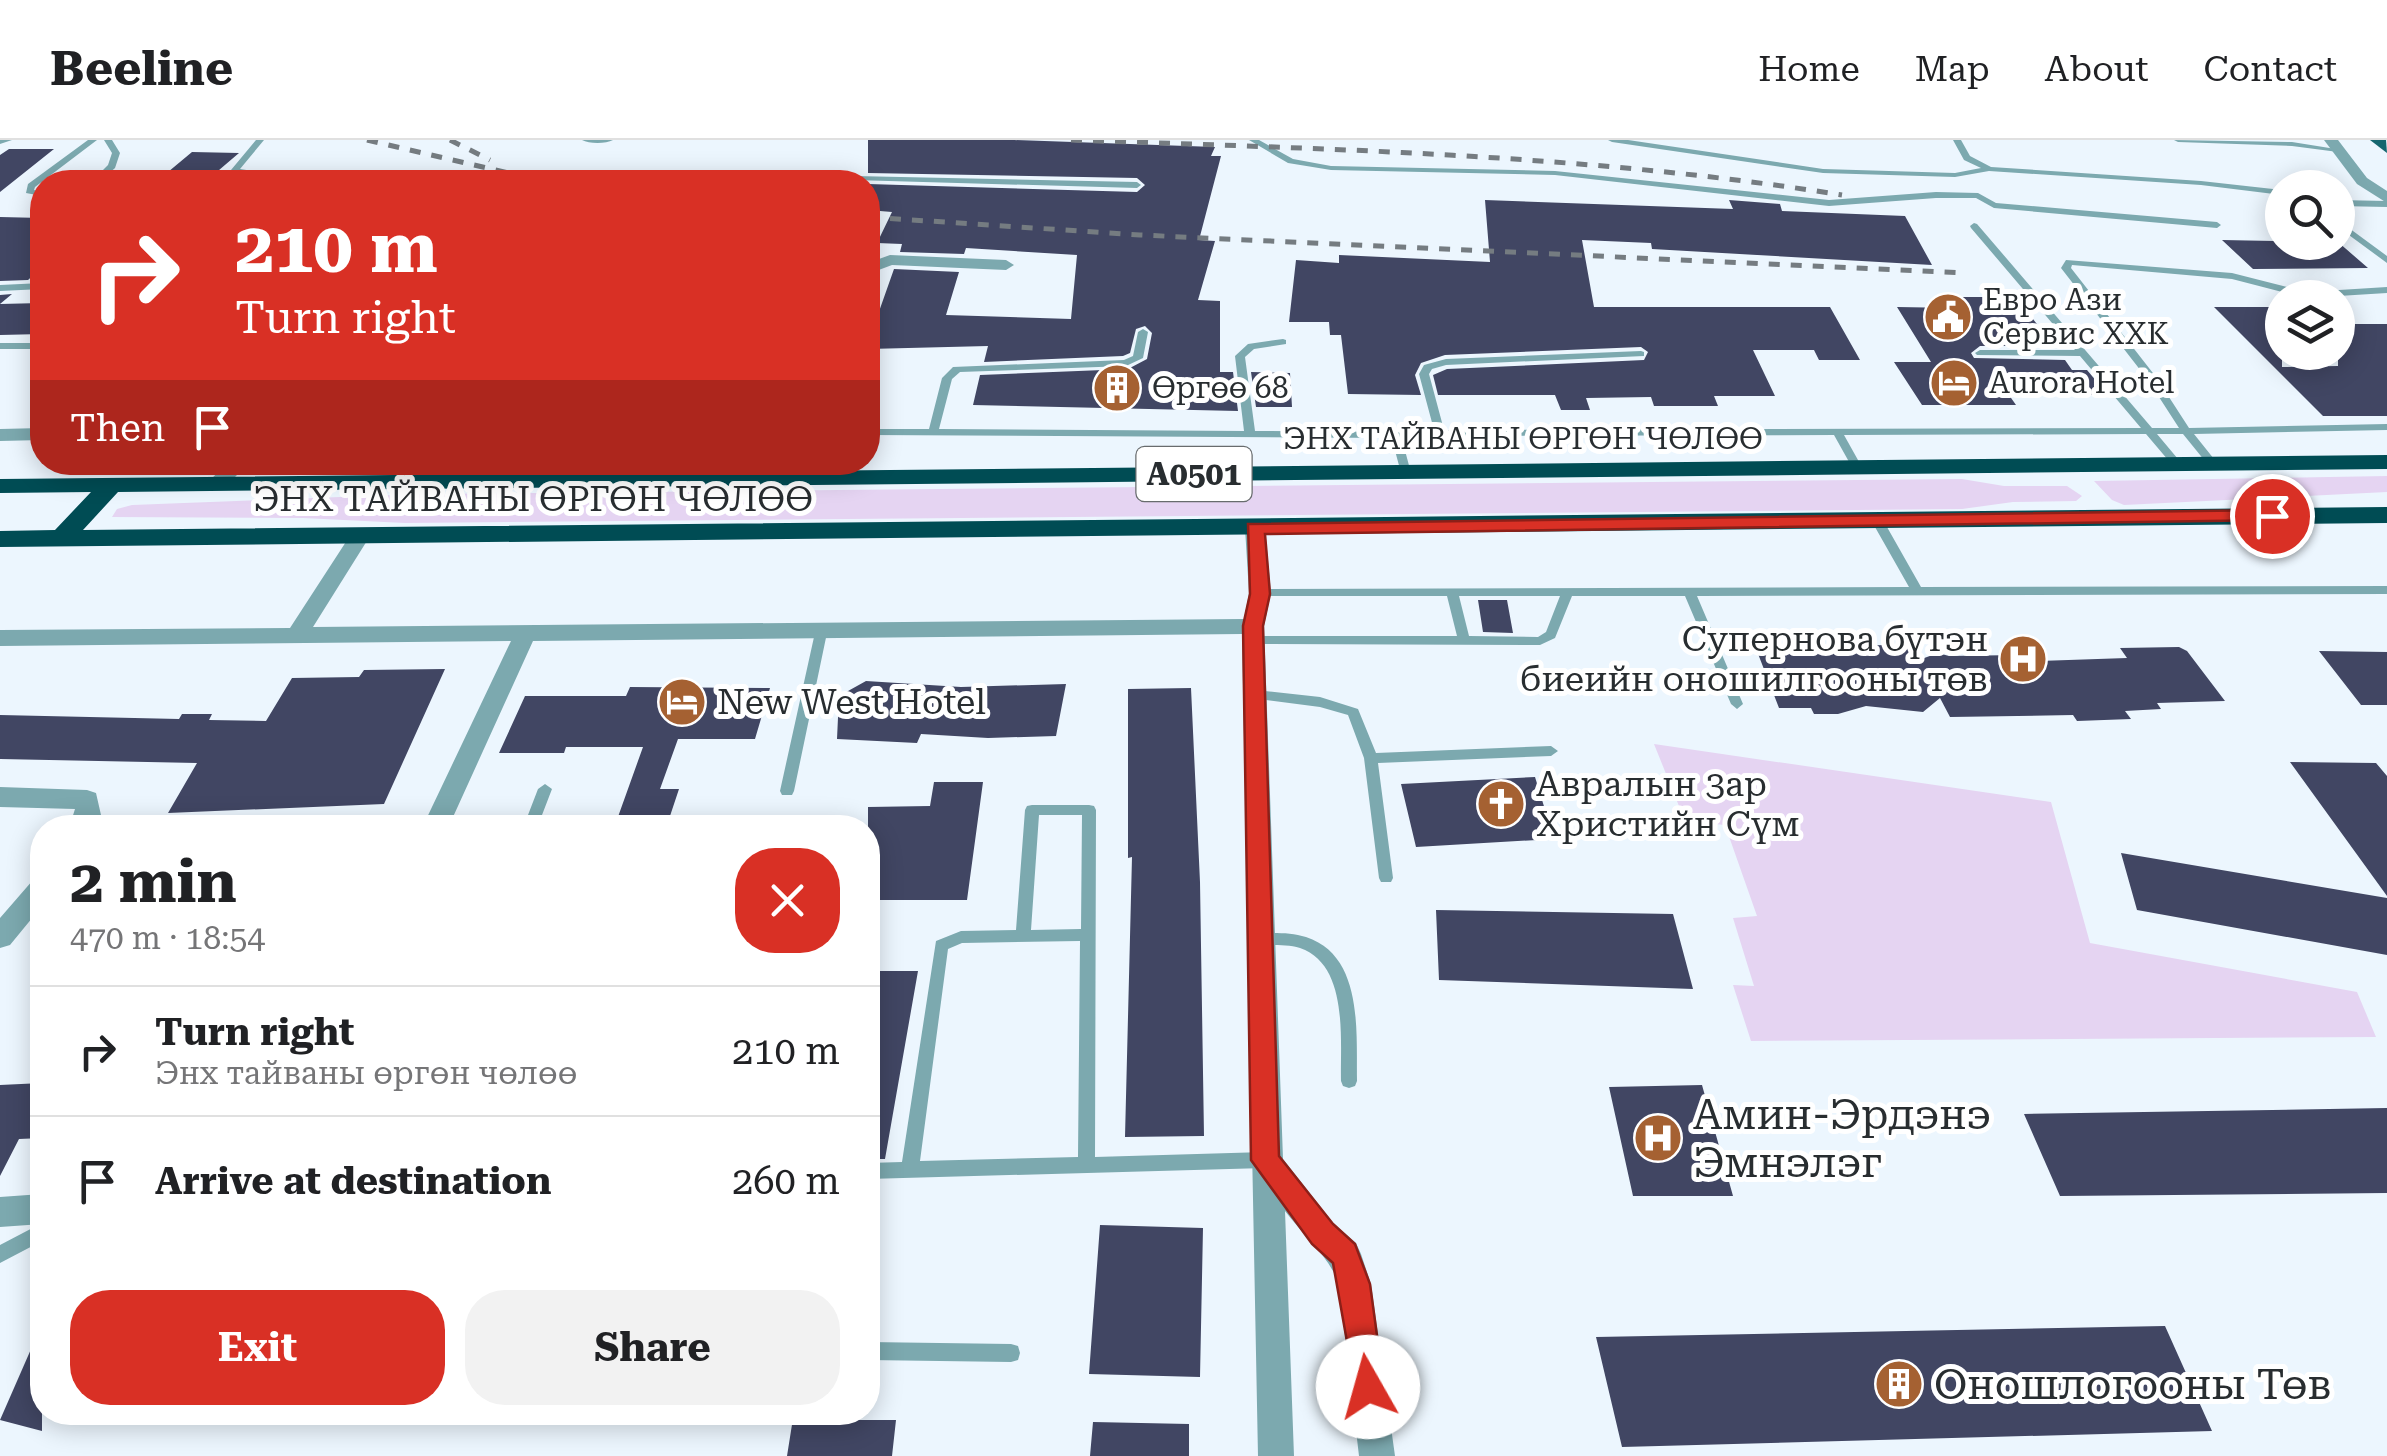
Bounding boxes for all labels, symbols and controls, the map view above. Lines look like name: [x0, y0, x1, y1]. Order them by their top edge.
text: Beeline: [50, 41, 233, 97]
text: Home: [1758, 49, 1860, 90]
text: Map: [1915, 49, 1990, 90]
text: About: [2045, 49, 2149, 90]
text: Contact: [2204, 49, 2337, 90]
map controls: [2265, 170, 2355, 370]
button: search: [2265, 170, 2355, 260]
text: 210 m: [235, 207, 438, 289]
icon: right: [70, 210, 200, 340]
button: layers: [2265, 280, 2355, 370]
place label: Евро Ази Сервис ХХК: [1983, 282, 2169, 351]
text: Turn right: [235, 291, 456, 344]
public building icon: Евро Ази Сервис ХХК: [1922, 291, 1974, 343]
hotel icon: Aurora Hotel: [1928, 357, 1980, 409]
building icon: Өргөө 68: [1091, 362, 1143, 414]
place label: Aurora Hotel: [1989, 365, 2174, 400]
place label: Өргөө 68: [1152, 370, 1288, 405]
icon: arrive: [185, 400, 240, 455]
text: Then: [70, 406, 165, 450]
street label: ЭНХ ТАЙВАНЫ ӨРГӨН ЧӨЛӨӨ: [1283, 421, 1763, 456]
road number: A0501: [1136, 447, 1252, 501]
pin: [2230, 474, 2315, 559]
street label: ЭНХ ТАЙВАНЫ ӨРГӨН ЧӨЛӨӨ: [253, 479, 813, 520]
icon: arrive: [2245, 489, 2300, 544]
place label: Супернова бүтэн биеийн оношилгооны төв: [1520, 619, 1988, 700]
hospital icon: Супернова бүтэн биеийн оношилгооны төв: [1997, 633, 2049, 685]
hotel icon: New West Hotel: [656, 676, 708, 728]
place label: New West Hotel: [717, 682, 986, 723]
place label: Авралын 3ар Христийн Сүм: [1536, 764, 1800, 845]
church icon: Авралын 3ар Христийн Сүм: [1475, 778, 1527, 830]
text: 2 min: [70, 846, 237, 917]
button: close: [735, 848, 840, 953]
text: 470 m · 18:54: [70, 919, 265, 957]
text: Turn right: [155, 1010, 354, 1054]
icon: right: [70, 1024, 125, 1079]
text: 210 m: [732, 1029, 840, 1073]
text: Энх тайваны өргөн чөлөө: [155, 1054, 577, 1092]
place label: Амин-Эрдэнэ Эмнэлэг: [1693, 1090, 1991, 1187]
hospital icon: Амин-Эрдэнэ Эмнэлэг: [1632, 1112, 1684, 1164]
icon: arrive: [70, 1154, 125, 1209]
text: Arrive at destination: [155, 1159, 551, 1203]
text: 260 m: [732, 1159, 840, 1203]
button: Exit: [70, 1290, 445, 1405]
button: Share: [465, 1290, 840, 1405]
position arrow: [1316, 1335, 1420, 1439]
building icon: Оношлогооны Төв: [1873, 1358, 1925, 1410]
place label: Оношлогооны Төв: [1934, 1360, 2332, 1409]

